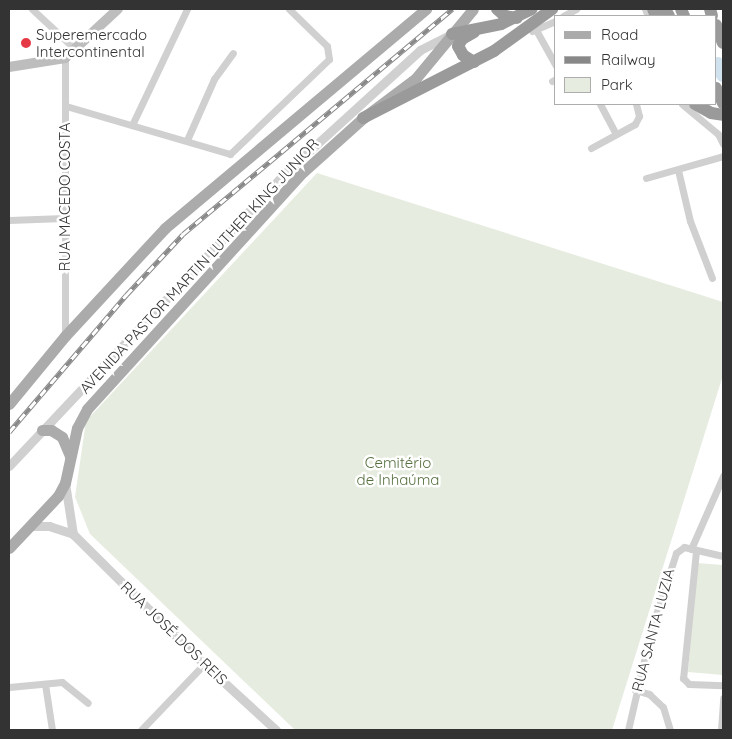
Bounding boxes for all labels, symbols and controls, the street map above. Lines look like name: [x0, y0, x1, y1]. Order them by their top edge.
legend: [554, 15, 717, 105]
place label: Superemercado Intercontinental: [36, 25, 147, 60]
text: Road: [601, 25, 638, 44]
marker: Superemercado Intercontinental: [20, 37, 32, 49]
text: Railway: [601, 50, 656, 69]
text: Park: [601, 75, 633, 94]
street label: RUA MACEDO COSTA: [56, 123, 74, 271]
street label: AVENIDA PASTOR MARTIN LUTHER KING JUNIOR: [76, 135, 322, 397]
park label: Cemitério de Inhaúma: [357, 453, 439, 488]
street label: RUA SANTA LUZIA: [628, 566, 678, 694]
street label: RUA JOSÉ DOS REIS: [117, 578, 231, 688]

